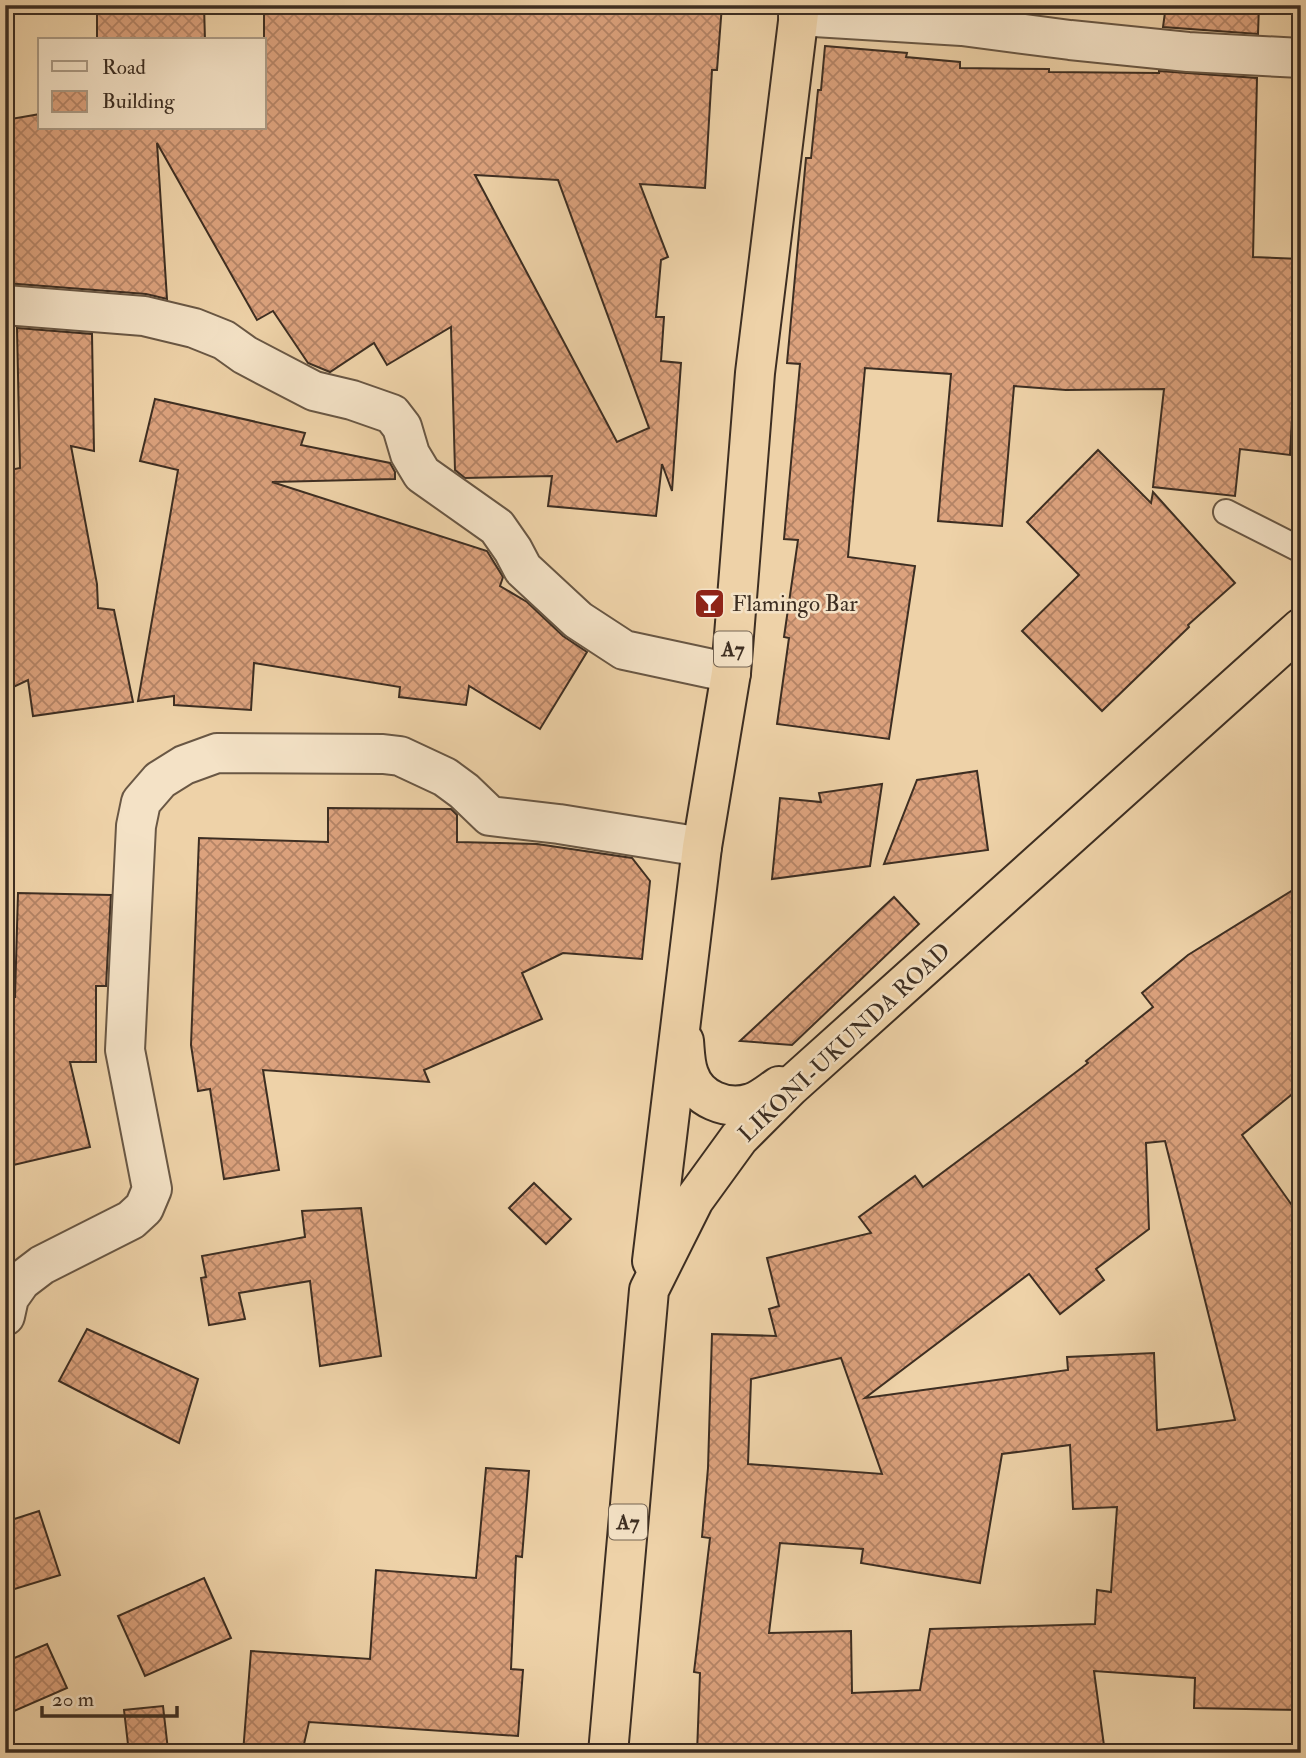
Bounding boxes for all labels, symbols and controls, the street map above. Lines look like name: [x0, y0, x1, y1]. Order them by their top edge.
legend: [38, 38, 266, 130]
text: Road: [102, 54, 147, 81]
text: Building: [102, 88, 175, 115]
bar icon: Flamingo Bar: [692, 586, 726, 620]
place label: Flamingo Bar: [732, 589, 858, 618]
road number: A7: [714, 632, 752, 666]
street label: LIKONI-UKUNDA ROAD: [732, 936, 957, 1148]
road number: A7: [609, 1504, 647, 1540]
scale bar: [42, 1674, 177, 1718]
text: 20 m: [52, 1686, 94, 1713]

